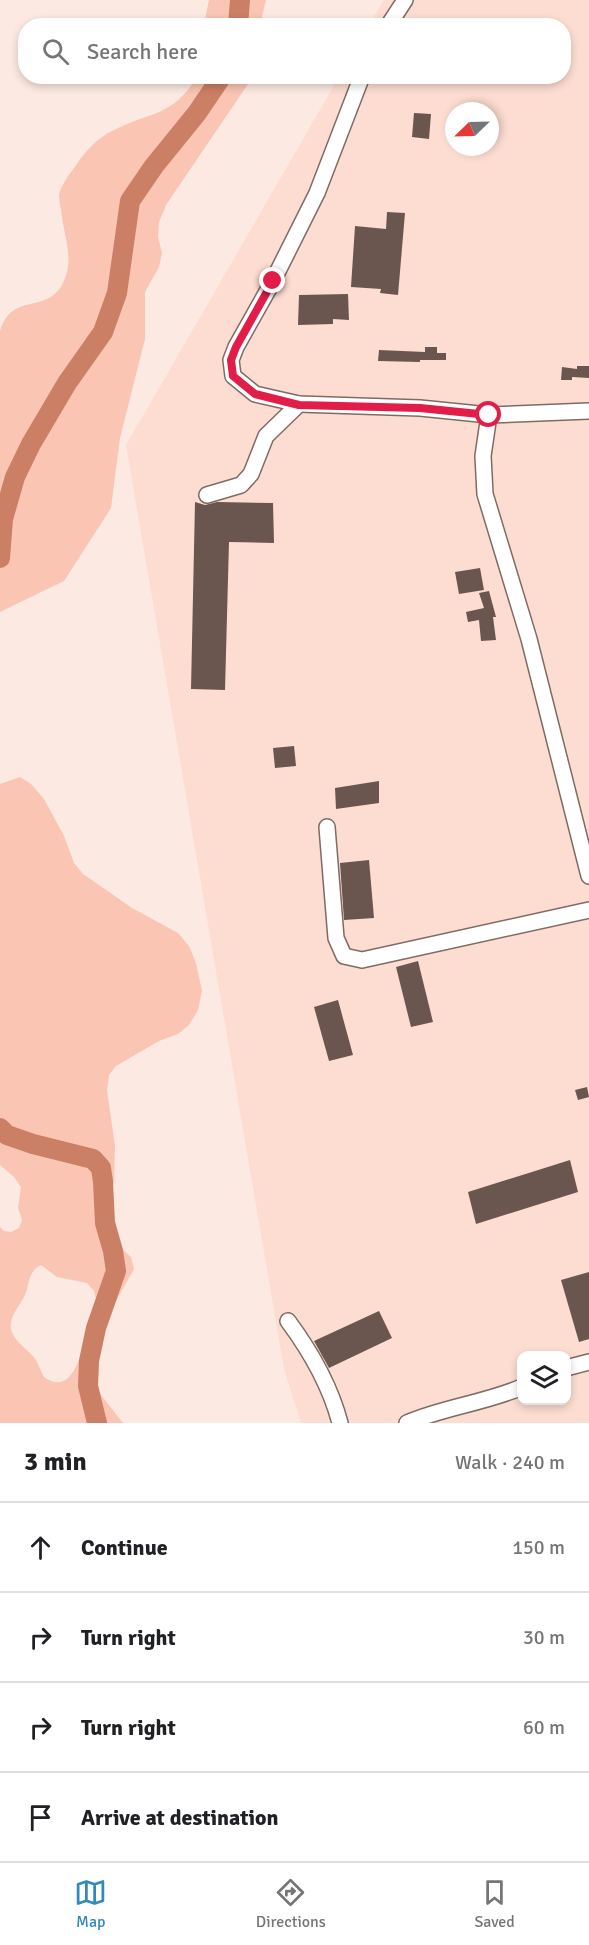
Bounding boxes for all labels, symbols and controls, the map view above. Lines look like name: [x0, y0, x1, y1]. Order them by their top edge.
search box: [18, 18, 571, 84]
icon: search: [39, 35, 72, 68]
text: Search here: [87, 38, 198, 65]
north arrow: [445, 102, 499, 156]
route end: [259, 267, 285, 293]
route start: [475, 401, 501, 427]
map controls: [517, 1351, 571, 1405]
button: layers: [517, 1351, 571, 1405]
text: 3 min: [24, 1446, 87, 1478]
text: Walk · 240 m: [455, 1450, 565, 1475]
icon: ahead: [24, 1531, 57, 1564]
text: Continue: [81, 1534, 168, 1561]
text: 150 m: [512, 1535, 565, 1560]
icon: right: [24, 1621, 57, 1654]
text: Turn right: [81, 1624, 176, 1651]
text: 30 m: [523, 1625, 565, 1650]
icon: right: [24, 1711, 57, 1744]
text: Turn right: [81, 1714, 176, 1741]
text: 60 m: [523, 1715, 565, 1740]
icon: arrive: [24, 1801, 57, 1834]
text: Arrive at destination: [81, 1804, 278, 1831]
tab: Map: [74, 1876, 107, 1932]
tab: Directions: [256, 1876, 326, 1932]
tab: Saved: [474, 1876, 515, 1932]

